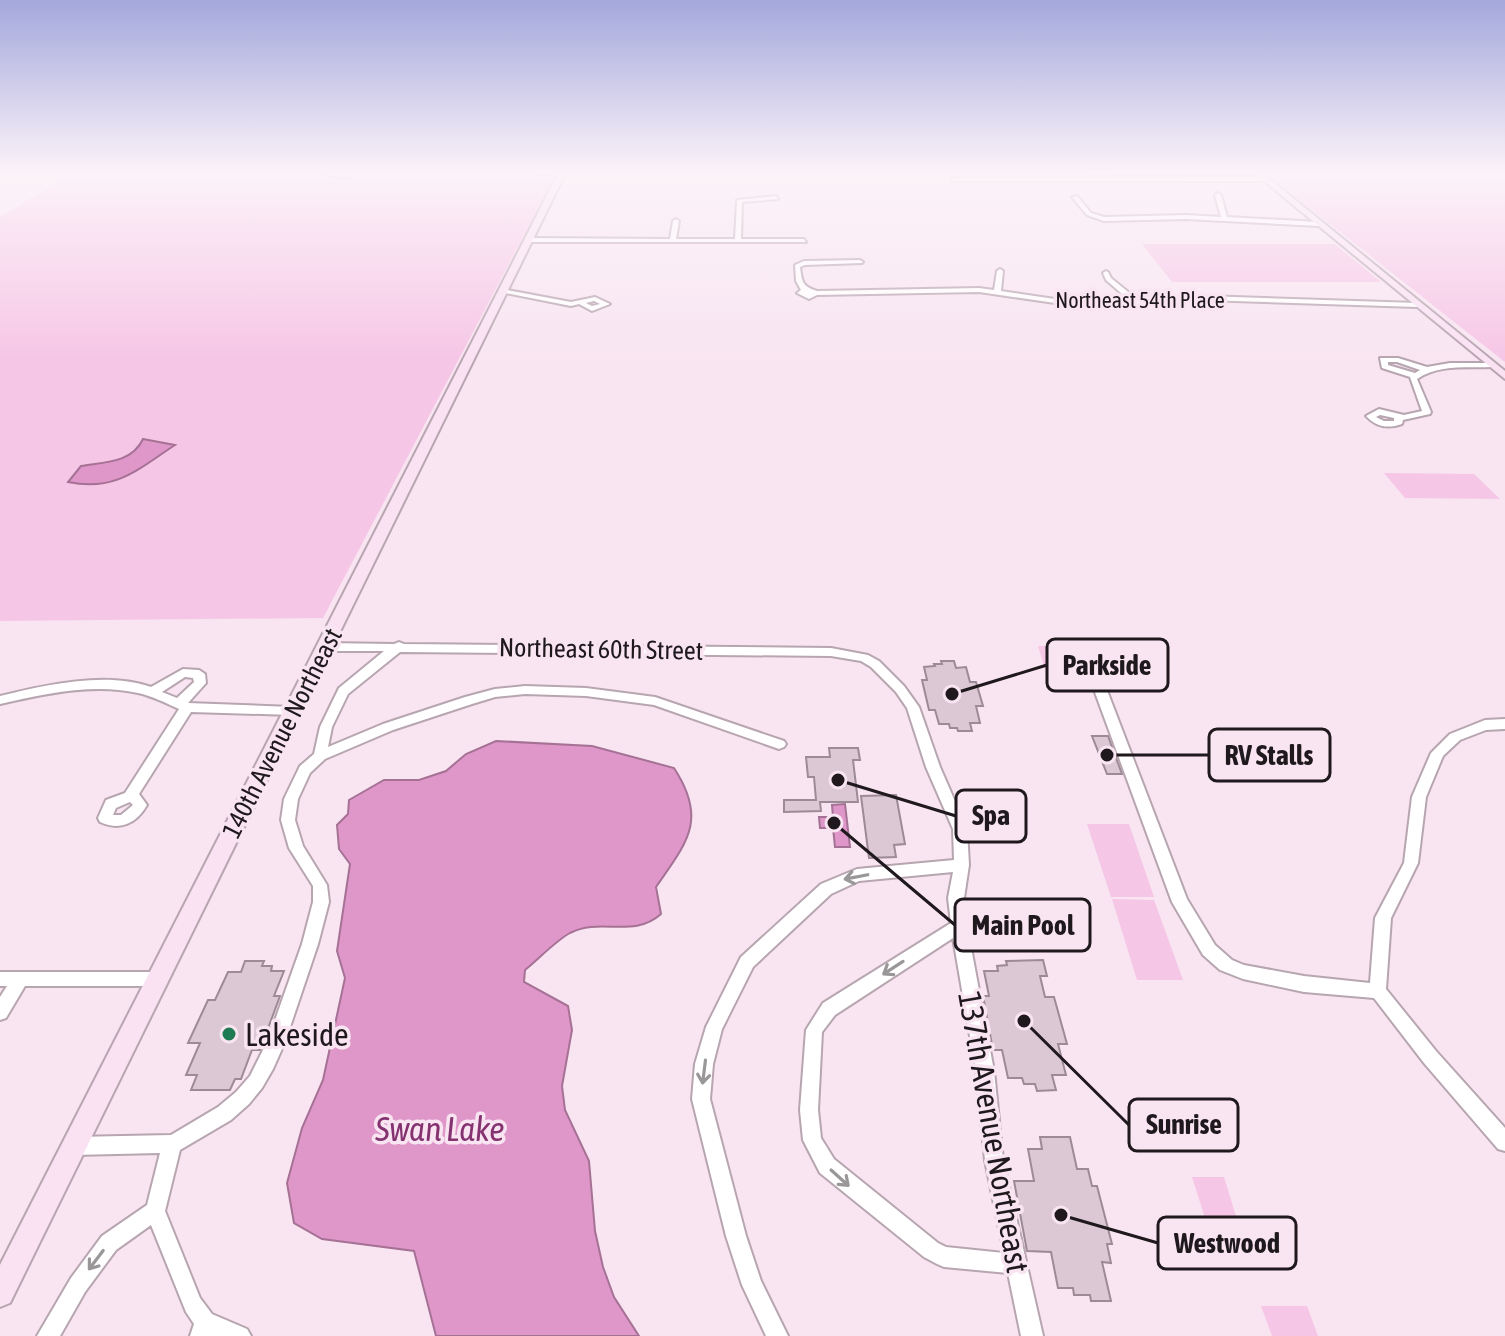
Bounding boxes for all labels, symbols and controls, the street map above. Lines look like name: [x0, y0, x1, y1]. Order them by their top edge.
street label: Northeast 54th Place: [1055, 287, 1225, 313]
street label: 140th Avenue Northeast: [216, 623, 348, 843]
street label: Northeast 60th Street: [499, 632, 703, 666]
callout: Parkside: [1047, 639, 1168, 691]
text: Parkside: [1062, 649, 1152, 681]
callout: RV Stalls: [1209, 729, 1330, 781]
text: RV Stalls: [1225, 739, 1314, 771]
callout: Spa: [956, 790, 1026, 842]
text: Spa: [972, 799, 1010, 831]
one-way arrow: [844, 870, 870, 885]
callout: Main Pool: [955, 899, 1090, 951]
text: Main Pool: [972, 909, 1075, 941]
one-way arrow: [882, 961, 905, 977]
street label: 137th Avenue Northeast: [951, 988, 1037, 1276]
place label: Lakeside: [245, 1016, 349, 1053]
marker: Lakeside: [220, 1025, 238, 1043]
one-way arrow: [696, 1058, 711, 1085]
callout: Sunrise: [1129, 1099, 1238, 1151]
text: Sunrise: [1146, 1108, 1222, 1140]
water label: Swan Lake: [374, 1109, 505, 1148]
one-way arrow: [830, 1168, 850, 1186]
callout: Westwood: [1158, 1217, 1296, 1269]
text: Westwood: [1173, 1227, 1280, 1259]
one-way arrow: [87, 1249, 104, 1271]

